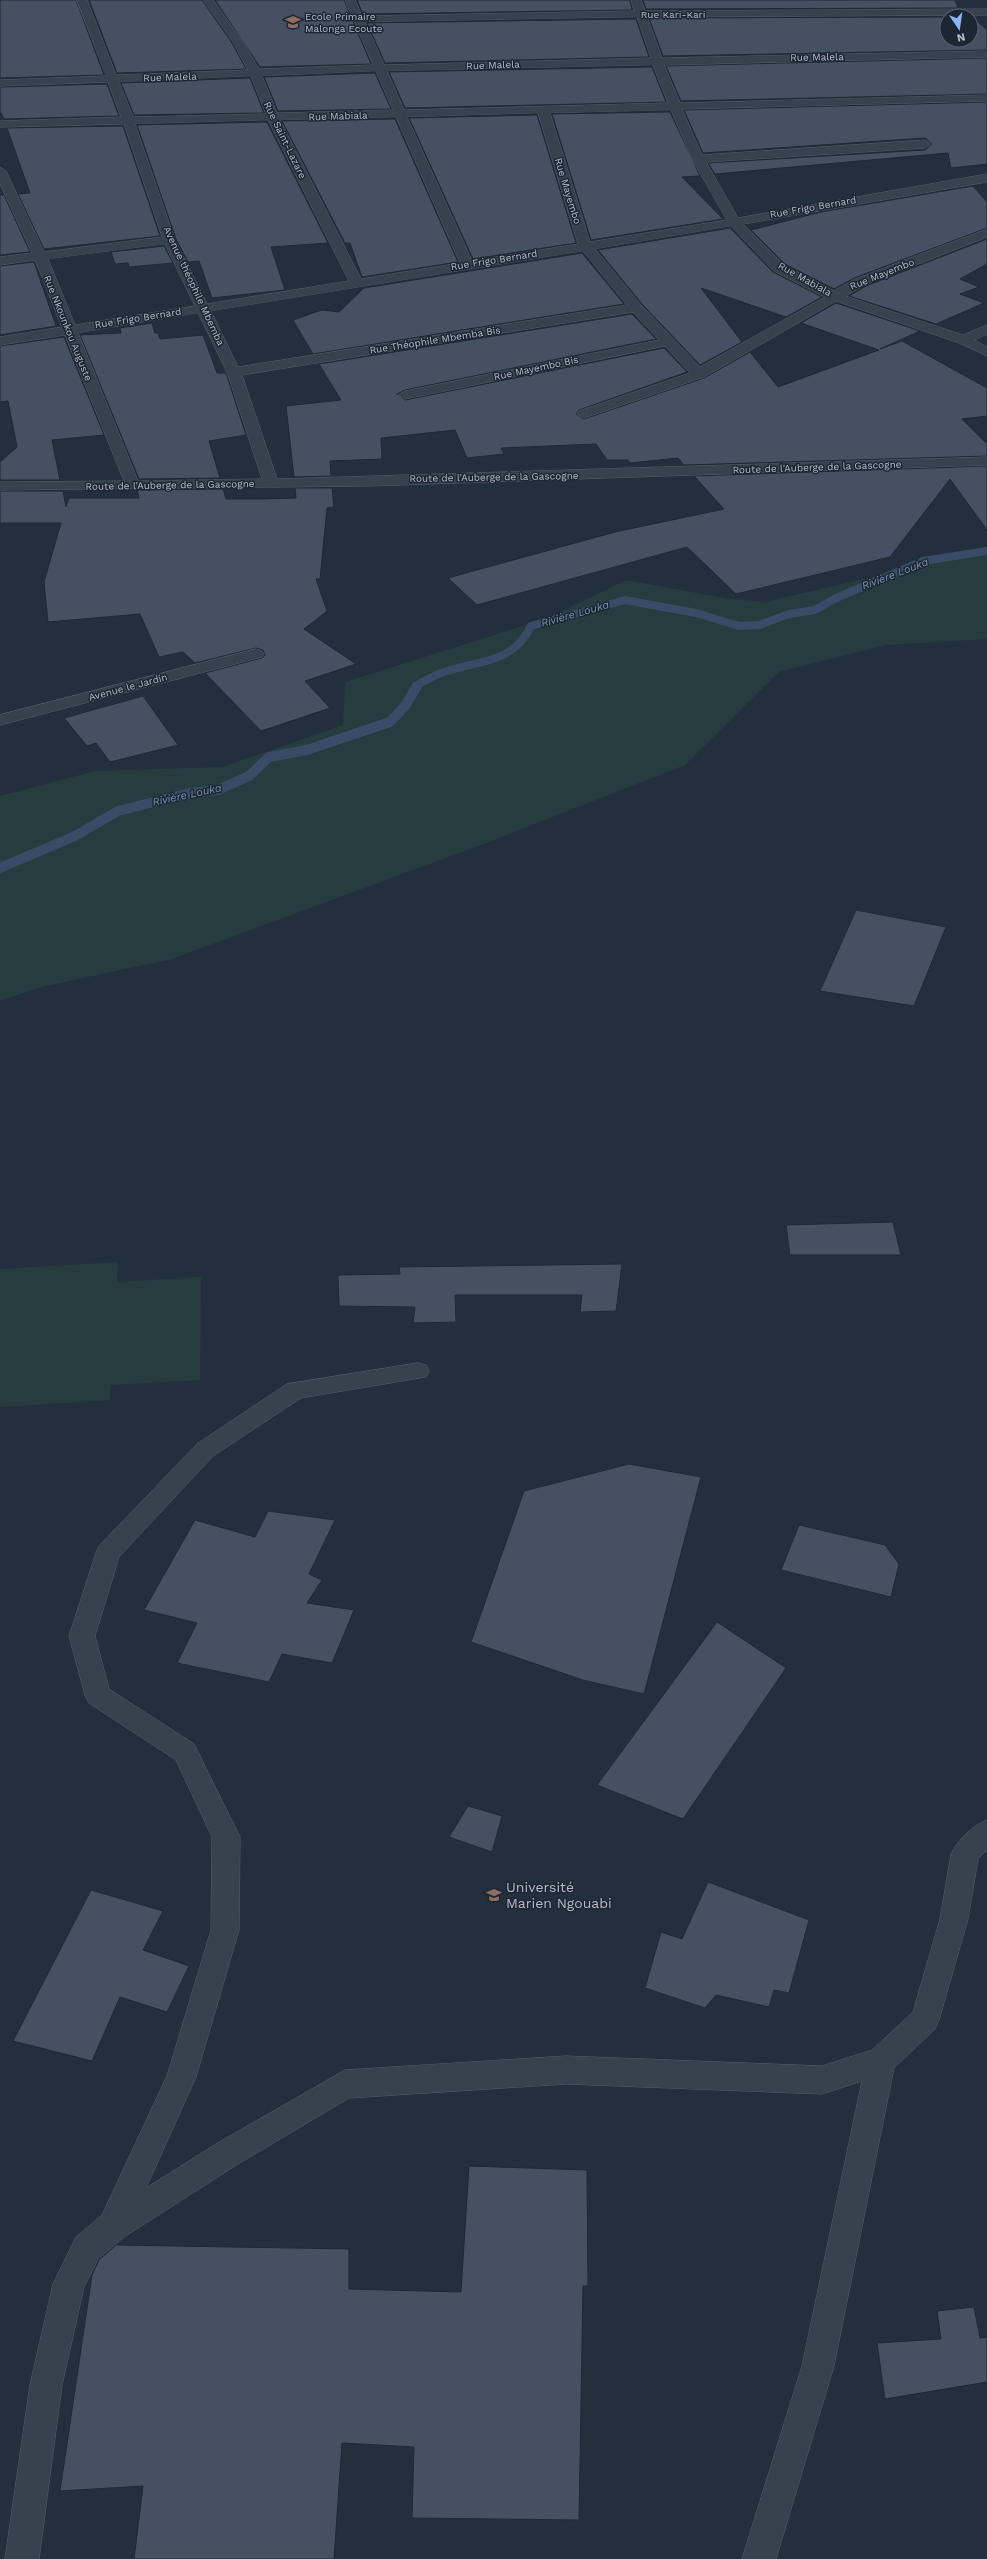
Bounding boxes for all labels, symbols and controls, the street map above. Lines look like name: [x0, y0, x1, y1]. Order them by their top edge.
north arrow: [939, 8, 979, 48]
street label: Rue Kari-Kari: [641, 9, 705, 20]
place label: Ecole Primaire Malonga Ecoute: [305, 11, 383, 34]
school or university icon: Ecole Primaire Malonga Ecoute: [284, 13, 302, 31]
text: N: [956, 30, 967, 45]
street label: Rue Malela: [790, 51, 844, 63]
street label: Rue Malela: [466, 59, 520, 71]
street label: Rue Malela: [143, 71, 197, 83]
street label: Rue Saint-Lazare: [262, 100, 308, 180]
street label: Rue Mabiala: [308, 109, 368, 123]
street label: Rue Mayembo: [553, 157, 583, 225]
street label: Rue Frigo Bernard: [769, 194, 857, 220]
street label: Avenue théophile Mbemba: [162, 225, 227, 348]
street label: Rue Frigo Bernard: [450, 248, 538, 272]
street label: Rue Mayembo: [848, 256, 916, 292]
street label: Rue Mabiala: [776, 260, 834, 298]
street label: Rue Nkounkou Auguste: [42, 274, 94, 383]
street label: Rue Frigo Bernard: [94, 306, 182, 330]
street label: Rue Théophile Mbemba Bis: [369, 324, 501, 356]
street label: Rue Mayembo Bis: [493, 354, 579, 382]
street label: Route de l'Auberge de la Gascogne: [732, 459, 902, 475]
street label: Route de l'Auberge de la Gascogne: [409, 470, 579, 484]
street label: Route de l'Auberge de la Gascogne: [85, 478, 255, 492]
water label: Rivière Louka: [860, 555, 930, 593]
water label: Rivière Louka: [539, 598, 611, 630]
street label: Avenue le Jardin: [87, 671, 169, 703]
water label: Rivière Louka: [151, 781, 223, 809]
place label: Université Marien Ngouabi: [506, 1879, 612, 1911]
school or university icon: Université Marien Ngouabi: [485, 1886, 503, 1904]

